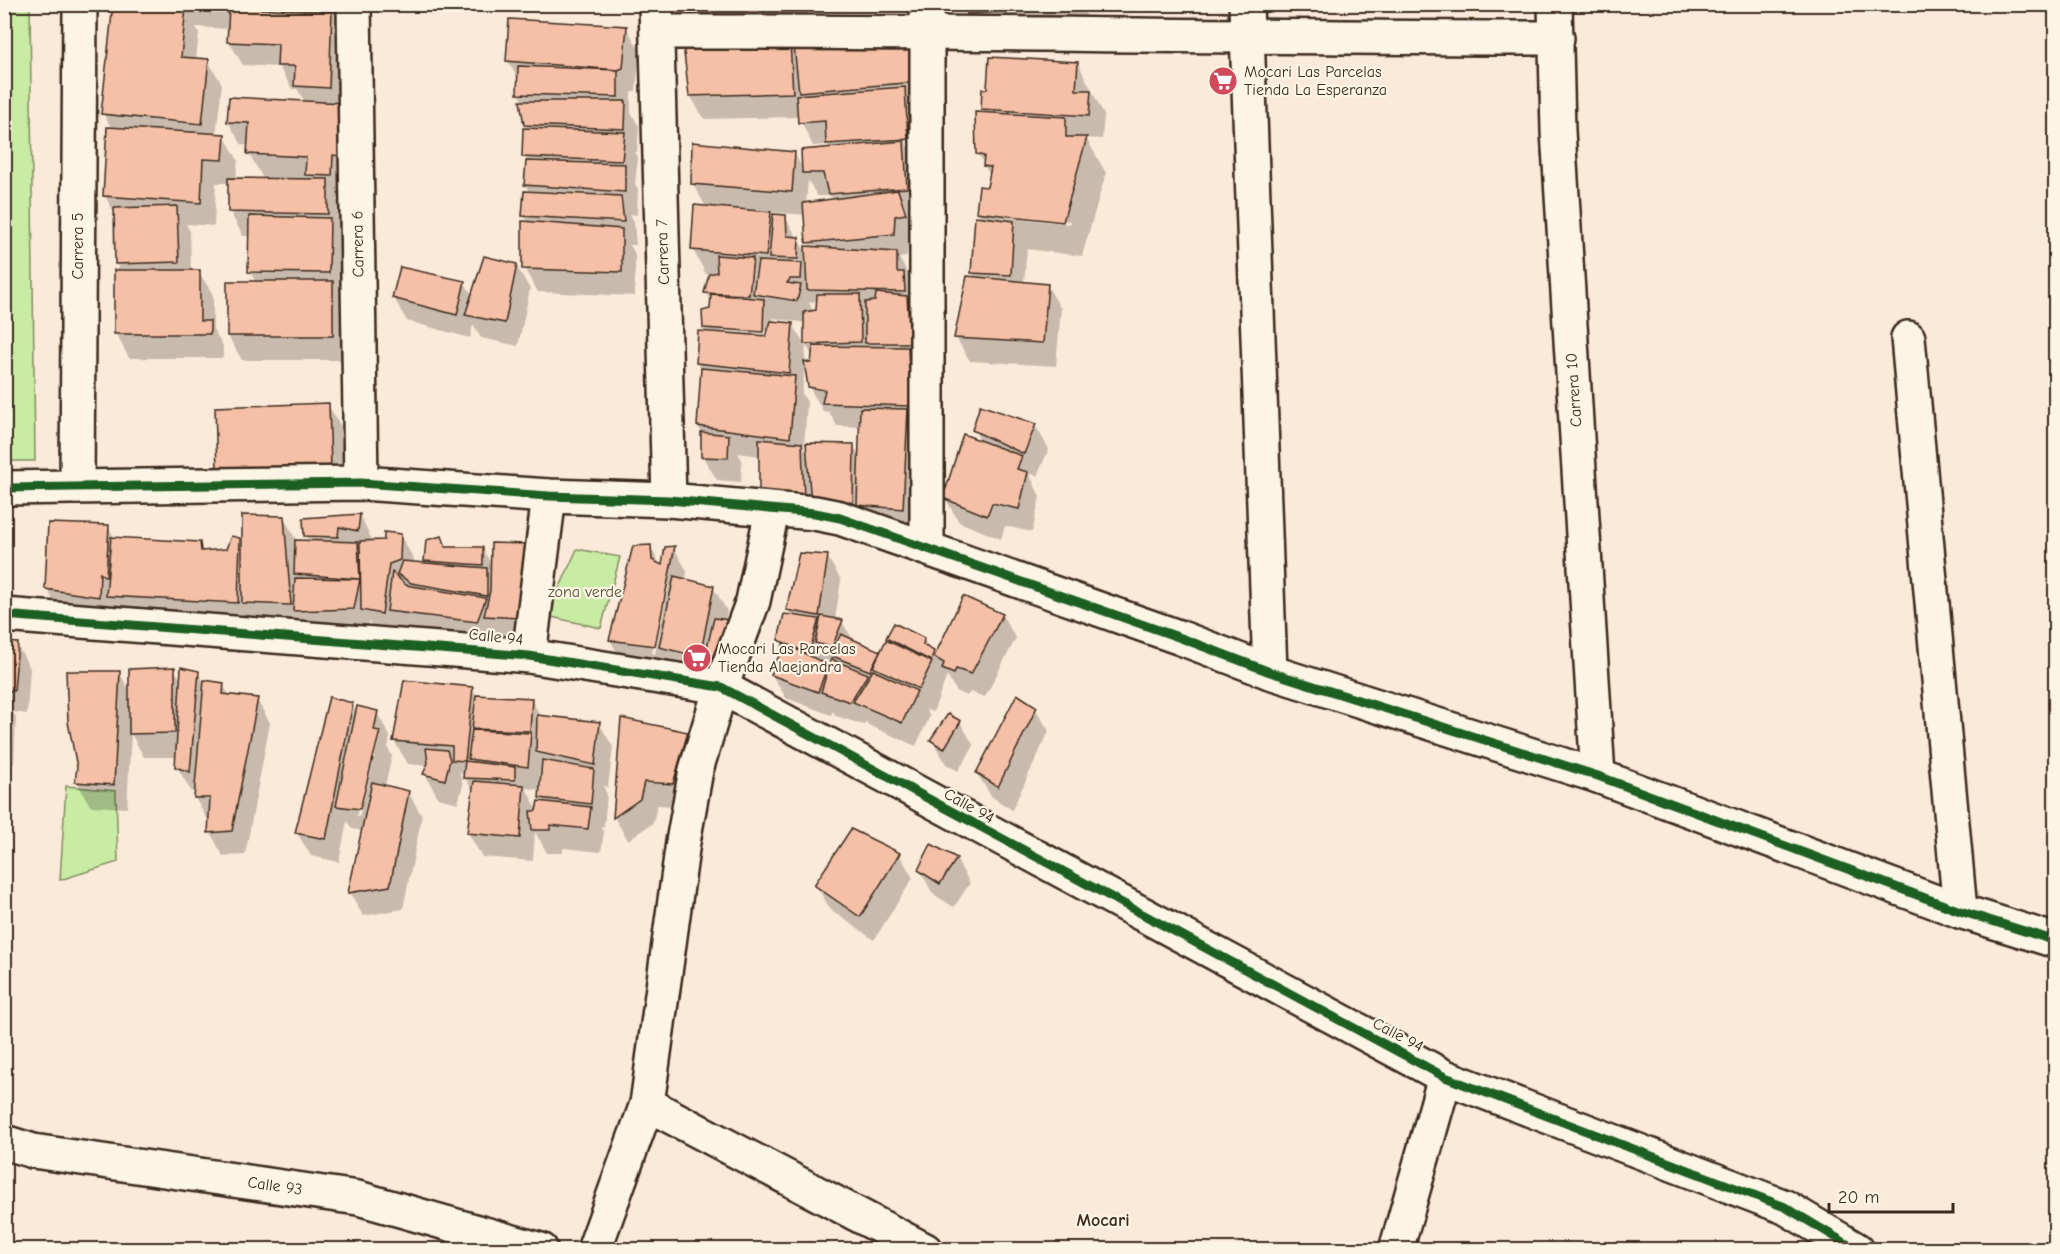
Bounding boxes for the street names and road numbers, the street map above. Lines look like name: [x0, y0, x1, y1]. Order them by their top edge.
street label: Carrera 6: [348, 210, 368, 278]
street label: Carrera 5: [69, 213, 87, 279]
street label: Carrera 7: [653, 218, 673, 285]
street label: Carrera 10: [1562, 352, 1586, 428]
street label: Calle 94: [468, 625, 524, 649]
street label: Calle 94: [941, 785, 997, 827]
street label: Calle 94: [1370, 1014, 1426, 1056]
street label: Calle 93: [246, 1173, 304, 1199]

